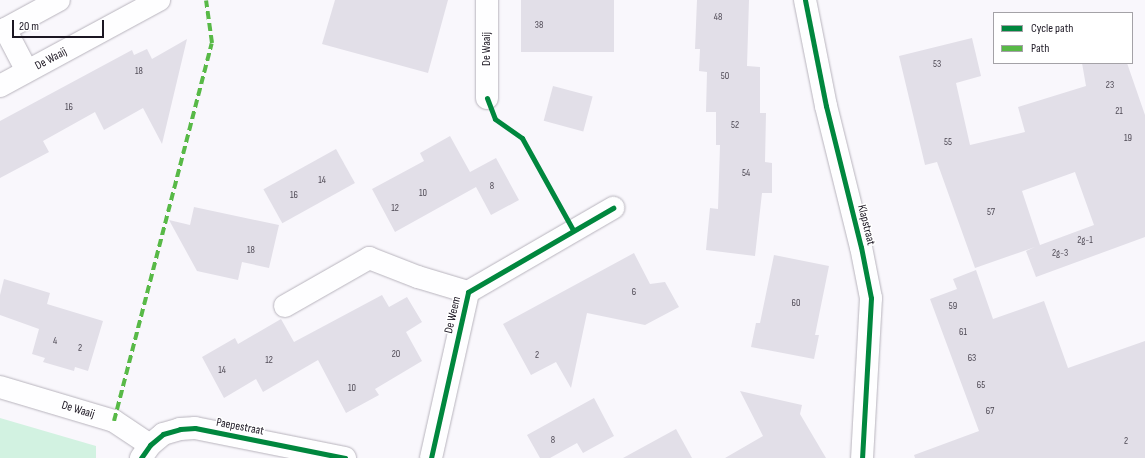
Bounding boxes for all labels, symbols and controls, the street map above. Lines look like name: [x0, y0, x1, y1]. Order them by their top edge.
scale bar: [14, 12, 106, 38]
house number: 48: [714, 12, 722, 24]
legend: [993, 12, 1133, 64]
text: 20 m: [19, 19, 39, 34]
house number: 38: [535, 20, 543, 32]
text: Cycle path: [1031, 21, 1073, 36]
street label: De Waaij: [480, 32, 494, 66]
text: Path: [1031, 41, 1049, 56]
street label: De Waaij: [33, 45, 69, 73]
house number: 53: [933, 59, 941, 71]
house number: 18: [135, 66, 143, 78]
house number: 50: [721, 71, 729, 83]
house number: 23: [1106, 80, 1114, 92]
house number: 16: [65, 102, 73, 114]
house number: 21: [1115, 106, 1123, 118]
house number: 52: [731, 120, 739, 132]
house number: 19: [1124, 133, 1132, 145]
house number: 55: [944, 137, 952, 149]
house number: 54: [742, 168, 750, 180]
house number: 14: [318, 175, 326, 187]
house number: 8: [490, 181, 494, 193]
house number: 10: [419, 188, 427, 200]
house number: 16: [290, 190, 298, 202]
house number: 12: [391, 203, 399, 215]
street label: Klapstraat: [854, 203, 878, 247]
house number: 57: [987, 207, 995, 219]
house number: 2g-1: [1077, 235, 1093, 247]
house number: 18: [247, 245, 255, 257]
house number: 2g-3: [1052, 248, 1068, 260]
house number: 6: [632, 287, 636, 299]
street label: De Weem: [442, 295, 464, 335]
house number: 60: [792, 298, 800, 310]
house number: 59: [949, 301, 957, 313]
house number: 61: [959, 327, 967, 339]
house number: 4: [53, 336, 57, 348]
house number: 2: [78, 343, 82, 355]
house number: 20: [392, 349, 400, 361]
house number: 2: [535, 350, 539, 362]
house number: 63: [968, 353, 976, 365]
house number: 12: [265, 355, 273, 367]
house number: 14: [218, 365, 226, 377]
house number: 65: [977, 380, 985, 392]
house number: 10: [348, 383, 356, 395]
street label: De Waaij: [60, 398, 96, 422]
house number: 67: [986, 406, 994, 418]
street label: Paepestraat: [215, 415, 265, 439]
house number: 8: [551, 435, 555, 447]
house number: 2: [1124, 436, 1128, 448]

